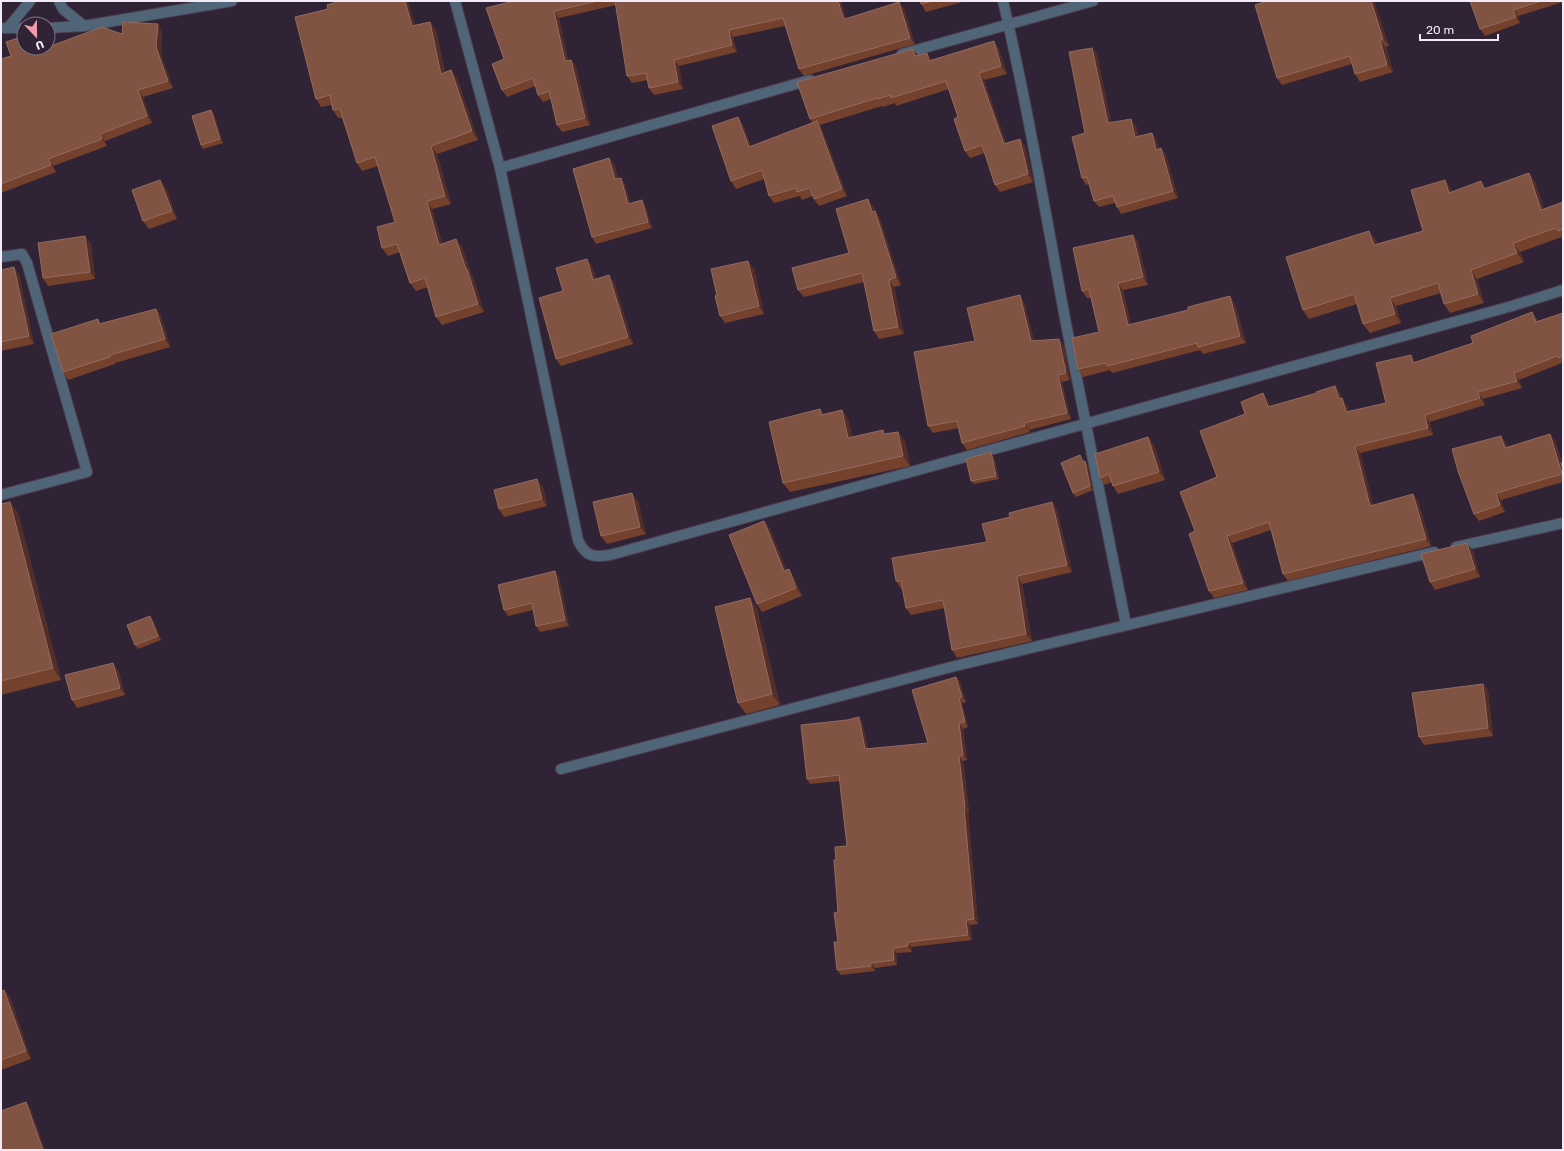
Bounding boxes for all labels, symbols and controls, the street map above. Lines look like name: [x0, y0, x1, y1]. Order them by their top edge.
north arrow: [16, 16, 56, 56]
scale bar: [1420, 16, 1498, 42]
text: 20 m: [1426, 23, 1454, 37]
text: U: [33, 37, 46, 52]

